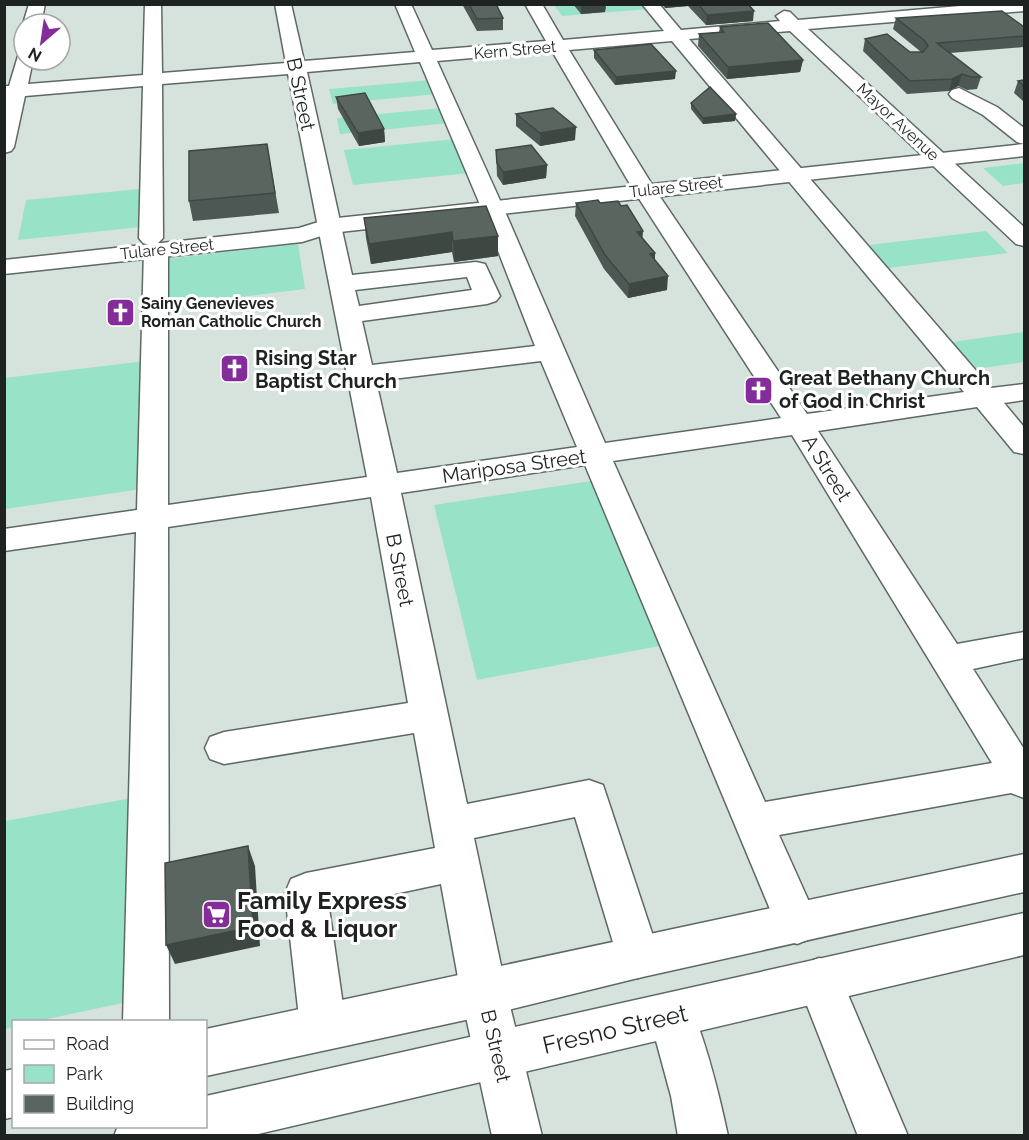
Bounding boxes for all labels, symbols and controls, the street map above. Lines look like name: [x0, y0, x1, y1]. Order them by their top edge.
north arrow: [12, 12, 72, 72]
street label: Kern Street: [473, 37, 558, 63]
text: N: [25, 43, 45, 66]
street label: B Street: [282, 55, 320, 133]
street label: Mayor Avenue: [853, 79, 943, 165]
street label: Tulare Street: [628, 173, 724, 201]
street label: Tulare Street: [119, 235, 215, 263]
place label: Sainy Genevieves Roman Catholic Church: [141, 294, 322, 331]
church icon: Sainy Genevieves Roman Catholic Church: [104, 296, 136, 328]
place label: Rising Star Baptist Church: [255, 346, 397, 393]
church icon: Rising Star Baptist Church: [218, 353, 250, 385]
place label: Great Bethany Church of God in Christ: [779, 366, 990, 413]
church icon: Great Bethany Church of God in Christ: [742, 374, 774, 406]
street label: A Street: [797, 430, 857, 506]
street label: Mariposa Street: [440, 444, 588, 488]
street label: B Street: [381, 531, 419, 609]
place label: Family Express Food & Liquor: [237, 886, 407, 943]
supermarket icon: Family Express Food & Liquor: [200, 898, 232, 930]
street label: Fresno Street: [540, 998, 690, 1060]
street label: B Street: [476, 1007, 516, 1085]
legend: [12, 1020, 207, 1128]
text: Road: [66, 1033, 109, 1054]
text: Park: [66, 1063, 103, 1084]
text: Building: [66, 1093, 134, 1114]

